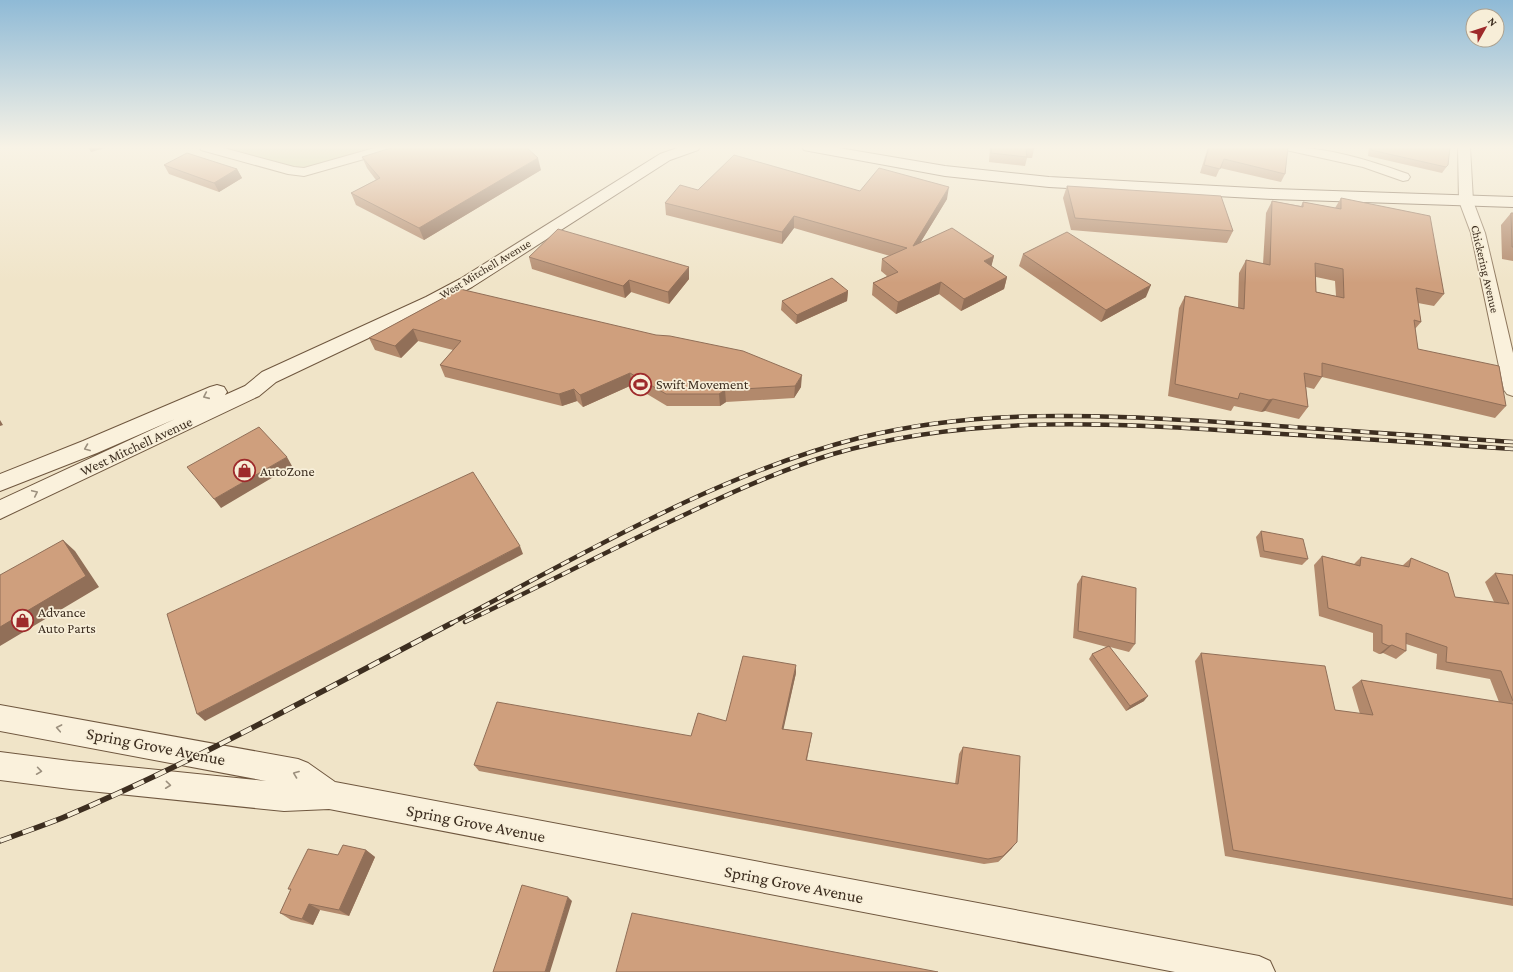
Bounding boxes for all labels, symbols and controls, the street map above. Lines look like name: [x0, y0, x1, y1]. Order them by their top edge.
north arrow: [1465, 8, 1505, 48]
text: N: [1486, 15, 1500, 29]
street label: Chickering Avenue: [1468, 224, 1502, 314]
street label: West Mitchell Avenue: [437, 236, 533, 302]
sports icon: Swift Movement: [628, 371, 654, 397]
place label: Swift Movement: [656, 376, 749, 392]
one-way arrow: [202, 392, 209, 400]
street label: West Mitchell Avenue: [78, 413, 194, 479]
one-way arrow: [83, 444, 90, 452]
shop icon: AutoZone: [231, 458, 257, 484]
place label: AutoZone: [260, 463, 315, 479]
one-way arrow: [31, 490, 39, 498]
place label: Advance Auto Parts: [38, 604, 96, 636]
shop icon: Advance Auto Parts: [9, 607, 35, 633]
street label: Spring Grove Avenue: [85, 724, 227, 769]
one-way arrow: [56, 725, 62, 733]
one-way arrow: [36, 766, 42, 775]
one-way arrow: [293, 770, 300, 778]
one-way arrow: [165, 780, 171, 789]
street label: Spring Grove Avenue: [405, 801, 547, 846]
street label: Spring Grove Avenue: [723, 862, 865, 907]

